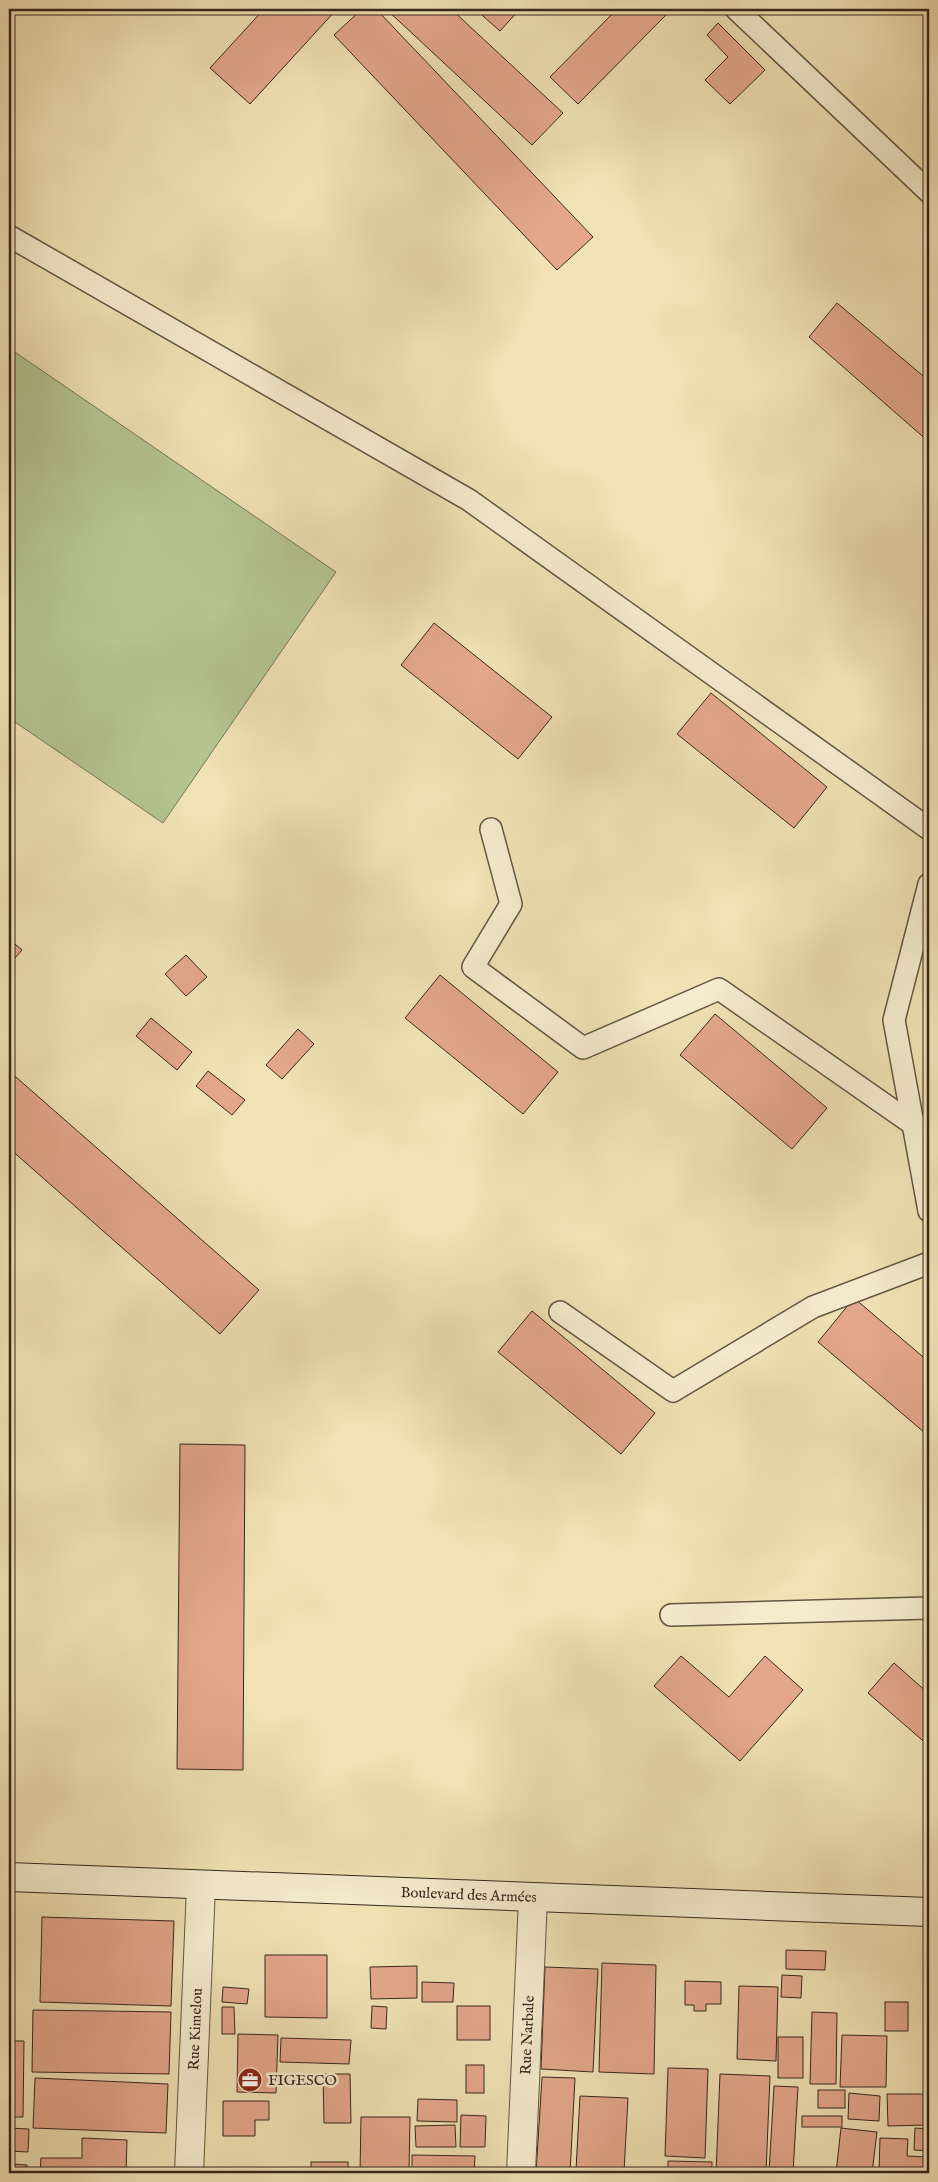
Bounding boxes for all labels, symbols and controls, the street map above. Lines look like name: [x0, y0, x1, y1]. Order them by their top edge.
street label: Boulevard des Armées: [400, 1882, 537, 1907]
street label: Rue Kimelou: [184, 1987, 206, 2071]
street label: Rue Narbale: [516, 1995, 538, 2075]
office icon: FIGESCO: [237, 2067, 263, 2093]
place label: FIGESCO: [268, 2071, 337, 2090]

